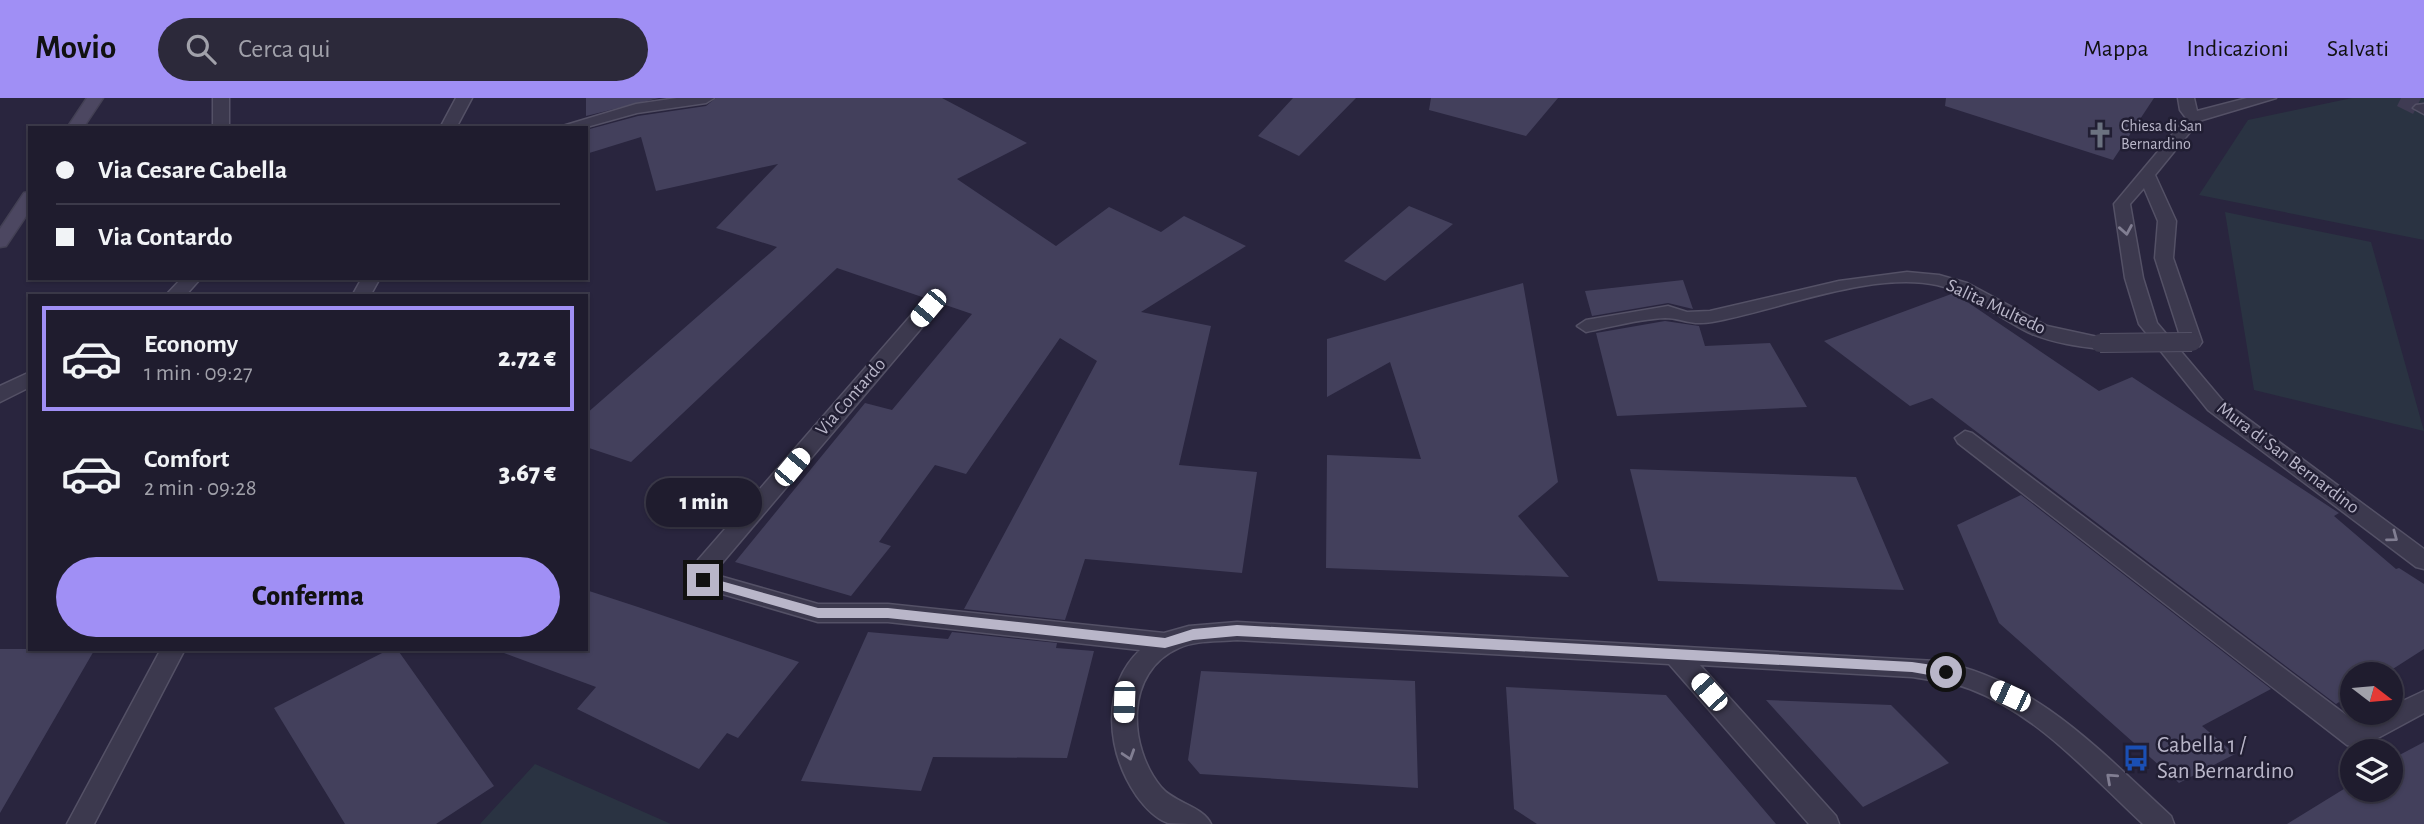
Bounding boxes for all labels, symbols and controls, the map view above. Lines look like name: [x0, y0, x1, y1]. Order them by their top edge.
search box: [158, 18, 648, 81]
icon: search: [182, 30, 220, 68]
text: Movio: [35, 32, 116, 65]
text: Cerca qui: [238, 36, 331, 62]
text: Mappa: [2083, 37, 2148, 61]
text: Indicazioni: [2186, 37, 2289, 61]
text: Salvati: [2327, 37, 2389, 61]
place label: Chiesa di San Bernardino: [2121, 118, 2202, 152]
church icon: Chiesa di San Bernardino: [2085, 120, 2115, 150]
text: Via Cesare Cabella: [98, 157, 287, 183]
text: Via Contardo: [98, 224, 233, 250]
one-way arrow: [2118, 224, 2133, 236]
street label: Salita Multedo: [1943, 276, 2049, 338]
car: [907, 285, 950, 331]
icon: car: [60, 327, 123, 390]
text: Economy: [144, 331, 238, 357]
text: 2.72 €: [498, 345, 556, 371]
street label: Via Contardo: [812, 355, 890, 439]
text: 1 min · 09:27: [144, 362, 253, 385]
street label: Mura di San Bernardino: [2213, 398, 2363, 518]
icon: car: [60, 442, 123, 505]
car: [771, 444, 814, 490]
text: Comfort: [144, 446, 229, 472]
text: 3.67 €: [499, 460, 556, 486]
text: 2 min · 09:28: [144, 477, 257, 500]
callout: 1 min: [645, 478, 761, 528]
text: 1 min: [680, 491, 728, 514]
one-way arrow: [2385, 529, 2398, 542]
button: Conferma: [56, 557, 560, 637]
route end: [687, 564, 719, 596]
route start: [1930, 656, 1962, 688]
north arrow: [2340, 662, 2403, 724]
map controls: [2340, 662, 2403, 802]
car: [1688, 669, 1731, 715]
car: [1987, 678, 2034, 714]
car: [1113, 681, 1136, 723]
place label: Cabella 1 / San Bernardino: [2157, 734, 2294, 783]
button: layers: [2340, 739, 2403, 802]
bus stop icon: Cabella 1 / San Bernardino: [2121, 743, 2151, 773]
one-way arrow: [1121, 748, 1135, 760]
one-way arrow: [2106, 774, 2119, 787]

